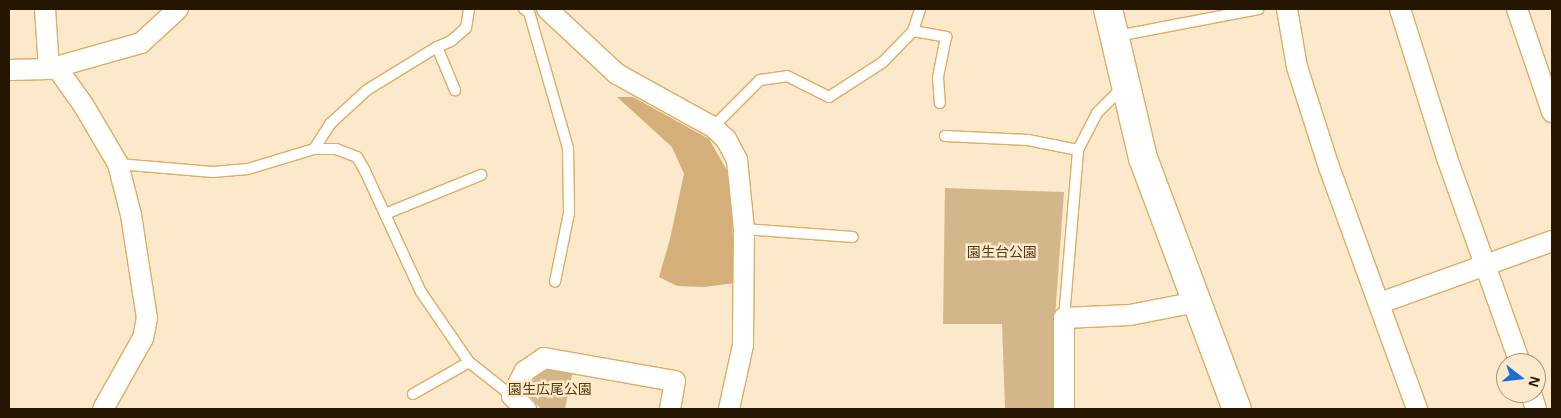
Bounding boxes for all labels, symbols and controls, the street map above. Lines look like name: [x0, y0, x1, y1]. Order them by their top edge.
park label: 園生台公園: [967, 244, 1037, 260]
north arrow: [1496, 353, 1546, 403]
text: N: [1525, 375, 1544, 389]
park label: 園生広尾公園: [508, 381, 592, 397]

